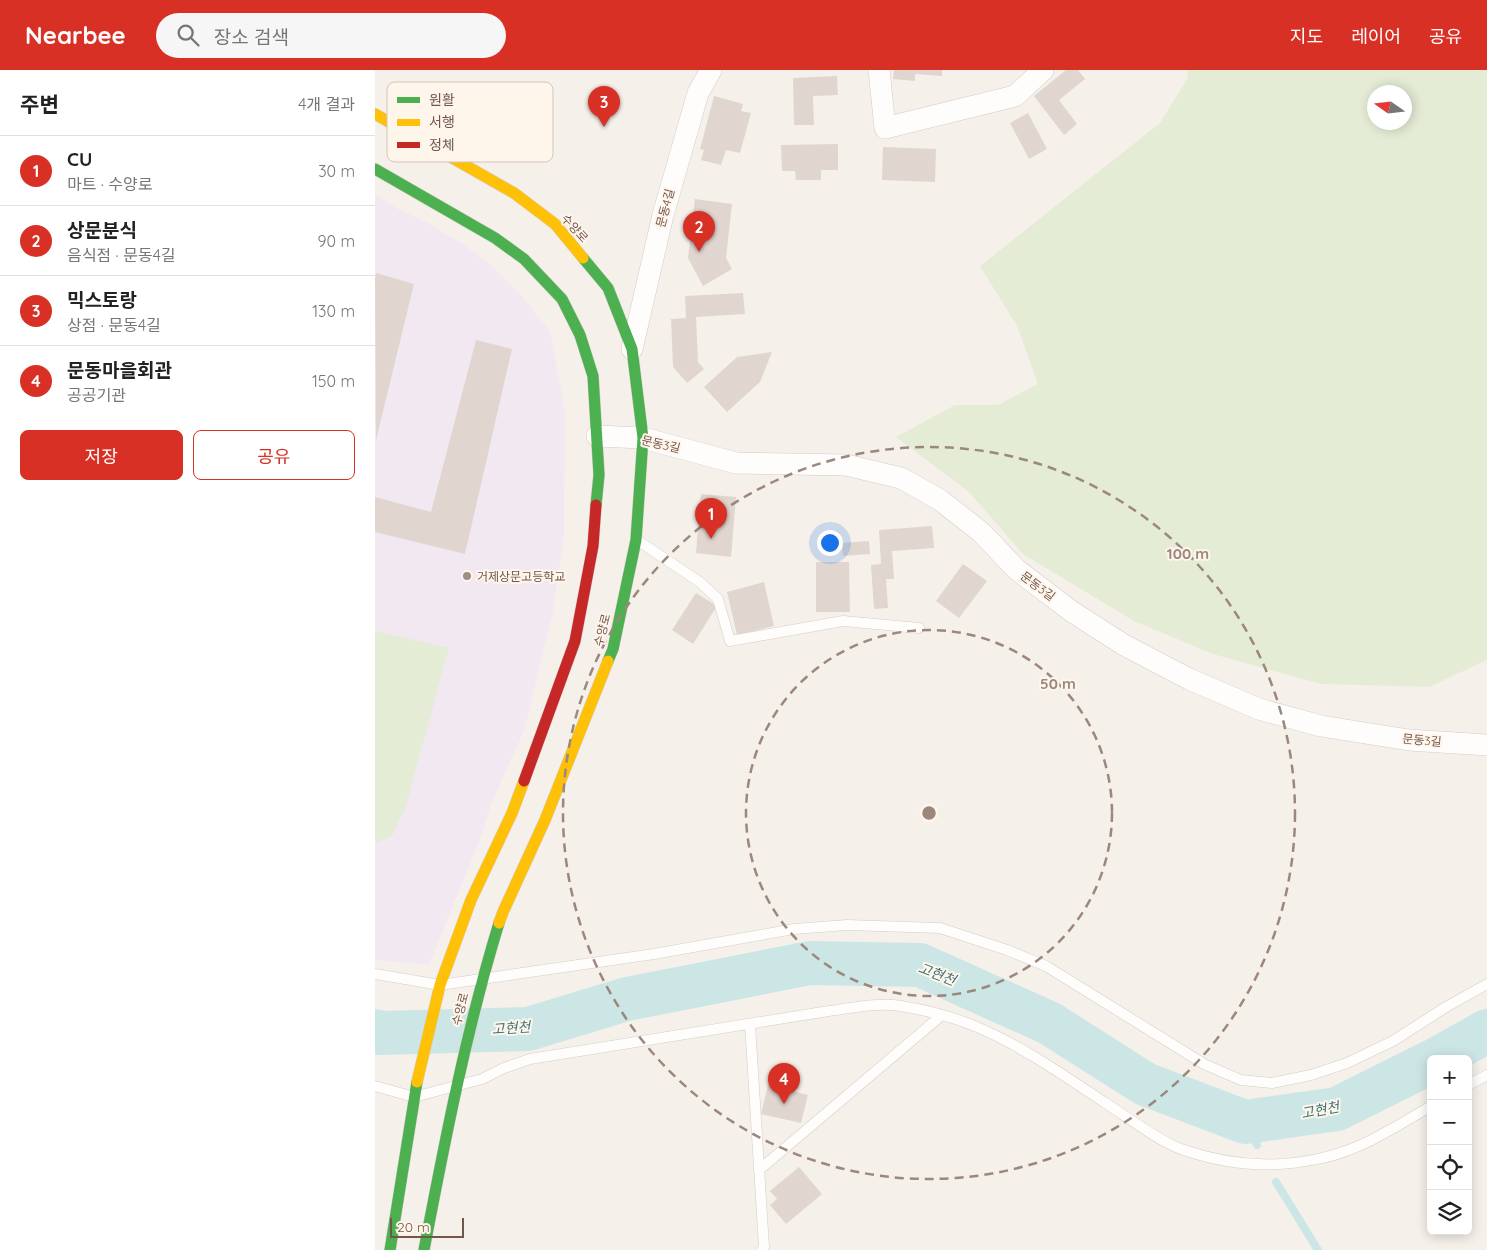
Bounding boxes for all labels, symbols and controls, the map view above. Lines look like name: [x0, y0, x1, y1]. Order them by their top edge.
search box: [156, 13, 506, 58]
text: Nearbee: [25, 20, 126, 50]
icon: search: [174, 21, 202, 49]
text: 장소 검색: [214, 25, 289, 49]
text: 지도: [1290, 25, 1323, 48]
text: 레이어: [1351, 25, 1401, 48]
text: 공유: [1429, 25, 1462, 48]
legend: [387, 82, 553, 162]
north arrow: [1367, 85, 1412, 130]
pin: 3: [588, 86, 620, 127]
text: 주변: [20, 91, 59, 117]
text: 원활: [429, 91, 455, 109]
text: 4개 결과: [298, 94, 355, 114]
text: 서행: [429, 113, 455, 131]
text: 정체: [429, 136, 455, 154]
text: CU: [67, 147, 92, 171]
text: 1: [33, 161, 39, 181]
text: 30 m: [318, 161, 355, 181]
text: 마트 · 수양로: [67, 174, 152, 194]
street label: 문동4길: [653, 187, 677, 229]
street label: 수양로: [558, 211, 592, 245]
pin: 2: [683, 211, 715, 252]
text: 상문분식: [67, 218, 137, 242]
text: 2: [31, 231, 41, 251]
text: 90 m: [318, 231, 355, 251]
text: 음식점 · 문동4길: [67, 245, 176, 265]
text: 믹스토랑: [67, 288, 137, 312]
text: 3: [32, 301, 40, 321]
text: 130 m: [312, 301, 355, 321]
text: 상점 · 문동4길: [67, 315, 161, 335]
text: 문동마을회관: [67, 358, 172, 382]
text: 4: [31, 371, 41, 391]
text: 150 m: [312, 371, 355, 391]
text: 공공기관: [67, 385, 126, 405]
button: 저장: [20, 430, 183, 480]
button: 공유: [193, 430, 355, 480]
street label: 문동3길: [640, 432, 682, 456]
pin: 1: [695, 498, 727, 539]
your location: [817, 530, 843, 556]
text: 100 m: [1167, 544, 1209, 563]
street label: 문동3길: [1018, 568, 1058, 604]
place label: 거제상문고등학교: [477, 569, 565, 584]
marker: 거제상문고등학교: [461, 570, 473, 582]
street label: 수양로: [591, 612, 613, 648]
text: 50 m: [1040, 674, 1076, 693]
street label: 문동3길: [1402, 731, 1442, 749]
centre of rings: [920, 804, 938, 822]
water label: 고현천: [916, 959, 959, 990]
street label: 수양로: [449, 991, 471, 1027]
water label: 고현천: [491, 1018, 532, 1038]
map controls: [1427, 1055, 1472, 1235]
button: +: [1427, 1055, 1472, 1100]
pin: 4: [768, 1063, 800, 1104]
water label: 고현천: [1299, 1097, 1342, 1123]
button: −: [1427, 1100, 1472, 1145]
button: locate: [1427, 1145, 1472, 1190]
button: layers: [1427, 1190, 1472, 1235]
scale bar: [390, 1215, 464, 1238]
text: 20 m: [397, 1218, 430, 1236]

